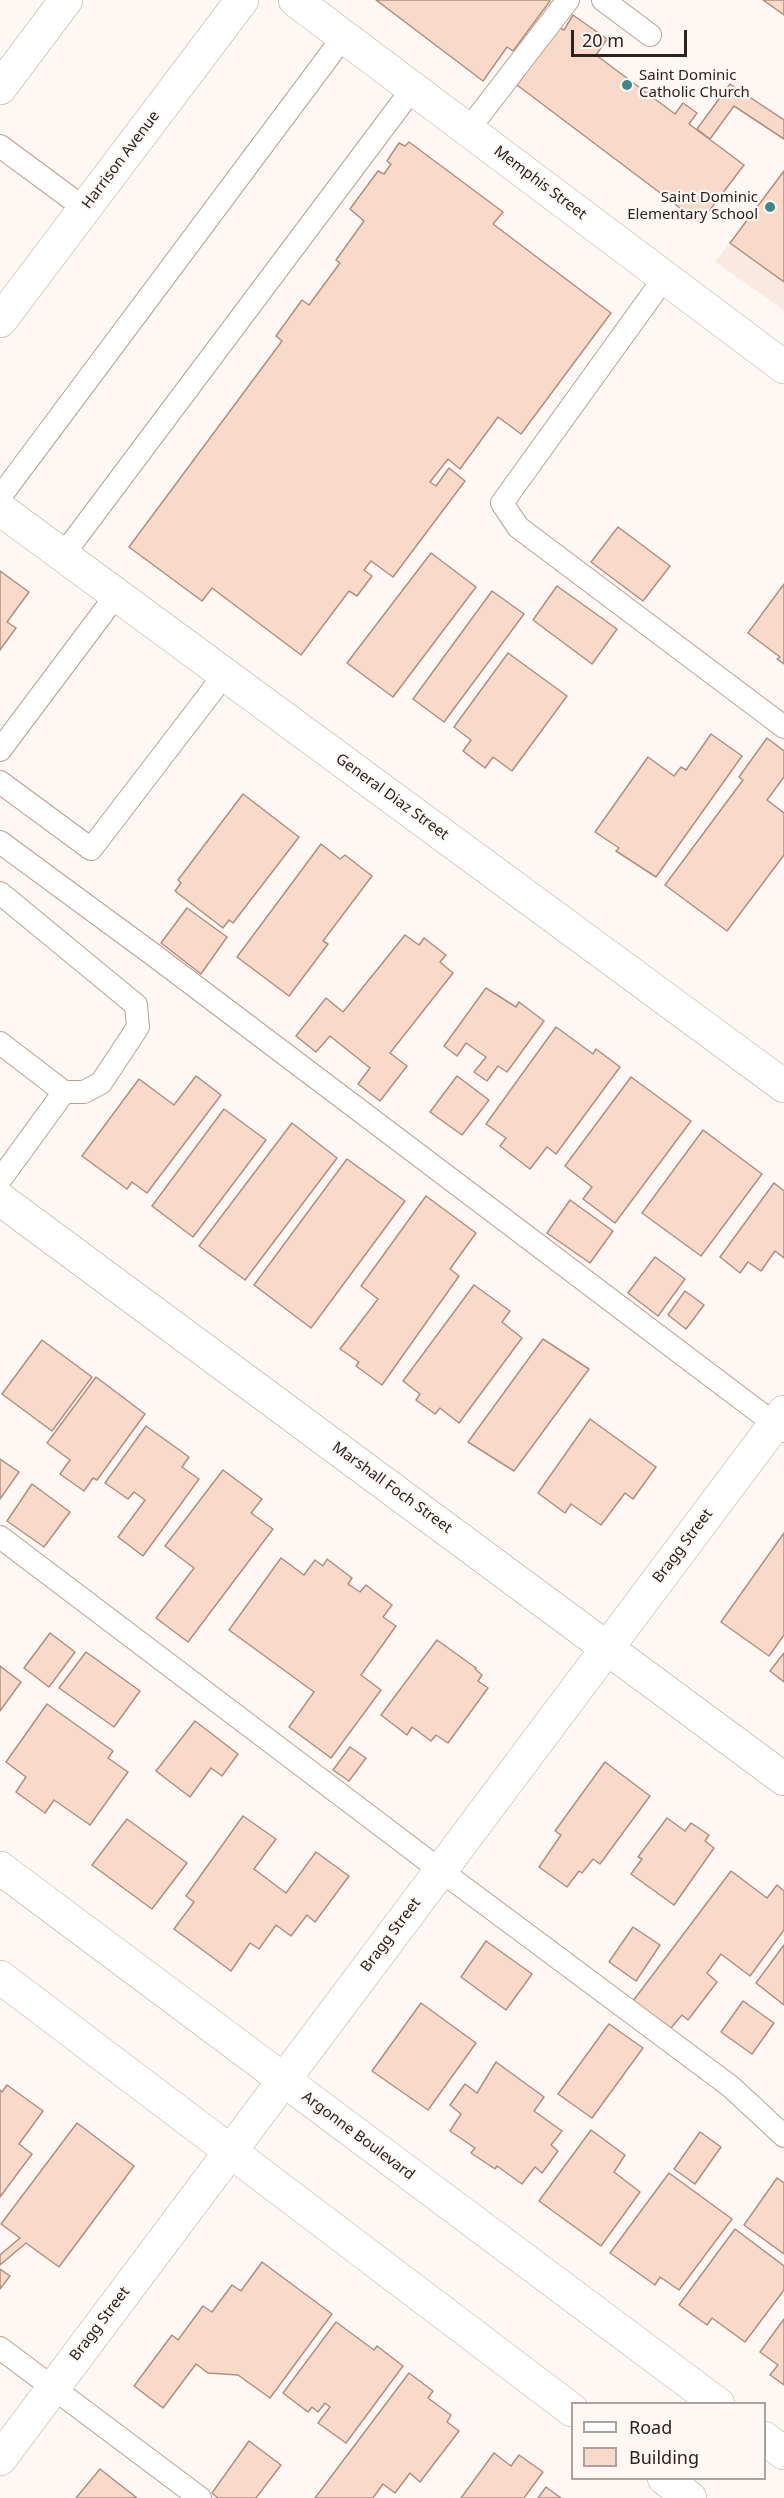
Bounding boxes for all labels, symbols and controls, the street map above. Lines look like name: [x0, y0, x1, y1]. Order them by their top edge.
scale bar: [574, 18, 690, 56]
text: 20 m: [582, 28, 624, 52]
place label: Saint Dominic Catholic Church: [639, 67, 750, 102]
marker: Saint Dominic Catholic Church: [620, 78, 634, 92]
street label: Harrison Avenue: [78, 108, 164, 212]
street label: Memphis Street: [490, 142, 590, 224]
place label: Saint Dominic Elementary School: [627, 189, 758, 224]
marker: Saint Dominic Elementary School: [763, 200, 777, 214]
street label: General Diaz Street: [332, 750, 452, 844]
street label: Marshall Foch Street: [329, 1438, 455, 1538]
street label: Bragg Street: [649, 1505, 717, 1587]
street label: Bragg Street: [357, 1894, 425, 1976]
street label: Argonne Boulevard: [298, 2088, 418, 2184]
street label: Bragg Street: [66, 2283, 134, 2365]
legend: [571, 2402, 766, 2480]
text: Road: [629, 2415, 672, 2439]
text: Building: [629, 2445, 699, 2469]

